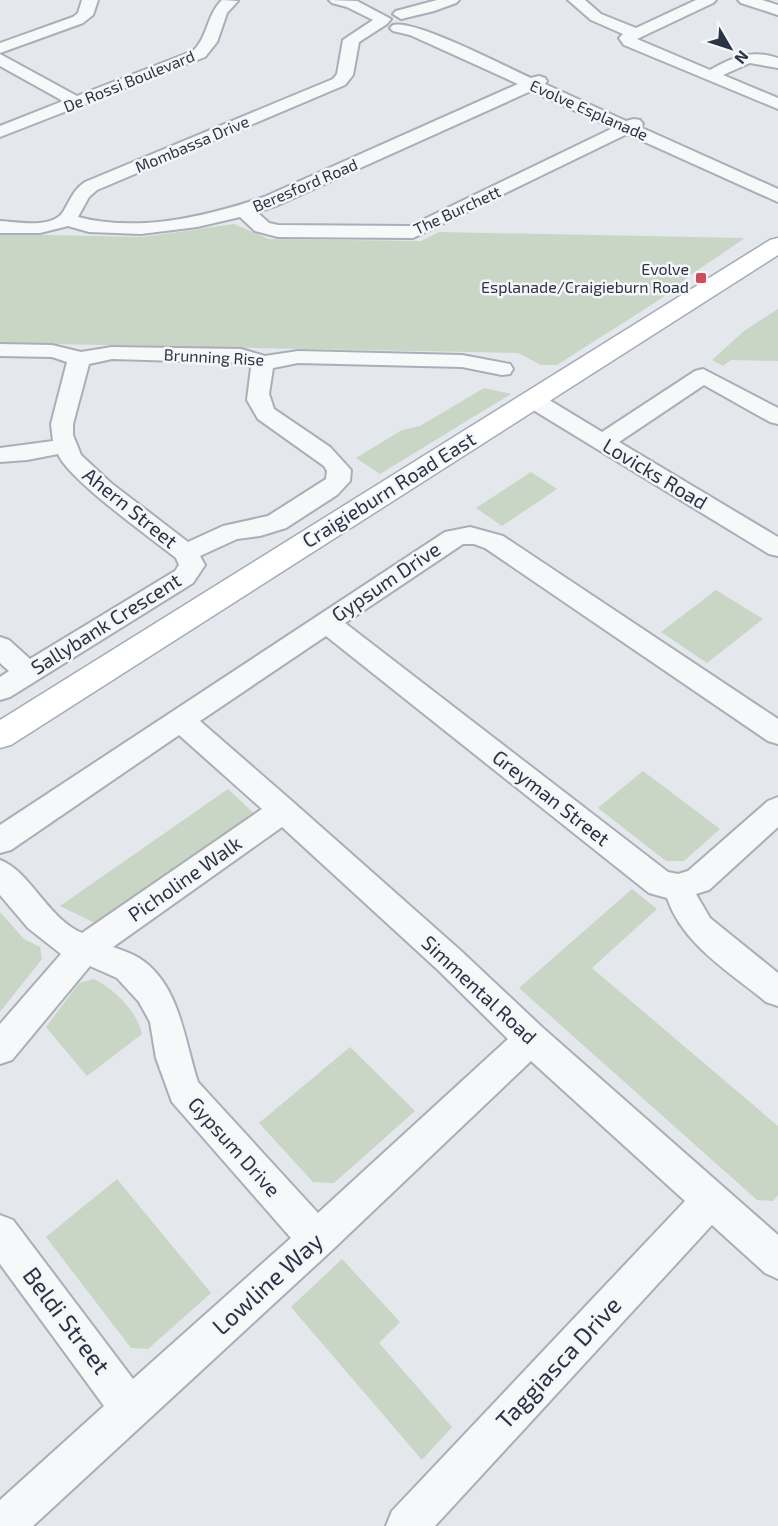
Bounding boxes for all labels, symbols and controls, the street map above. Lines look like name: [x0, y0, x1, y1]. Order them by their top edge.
north arrow: [700, 18, 760, 78]
street label: De Rossi Boulevard: [61, 46, 197, 115]
text: N: [731, 47, 753, 68]
street label: Evolve Esplanade: [527, 75, 651, 144]
street label: Mombassa Drive: [132, 111, 252, 176]
street label: Beresford Road: [249, 154, 360, 215]
street label: The Burchett: [410, 181, 503, 238]
place label: Evolve Esplanade/Craigieburn Road: [481, 259, 689, 296]
marker: Evolve Esplanade/Craigieburn Road: [694, 271, 708, 285]
street label: Brunning Rise: [163, 344, 265, 369]
street label: Craigieburn Road East: [297, 426, 480, 552]
street label: Lovicks Road: [599, 433, 712, 514]
street label: Ahern Street: [79, 462, 183, 553]
street label: Gypsum Drive: [327, 536, 444, 626]
street label: Sallybank Crescent: [26, 567, 185, 679]
street label: Greyman Street: [488, 744, 615, 851]
street label: Picholine Walk: [123, 830, 246, 926]
street label: Simmental Road: [417, 930, 542, 1049]
street label: Gypsum Drive: [184, 1092, 286, 1201]
street label: Lowline Way: [206, 1225, 329, 1340]
street label: Beldi Street: [18, 1261, 117, 1379]
street label: Taggiasca Drive: [489, 1290, 627, 1434]

